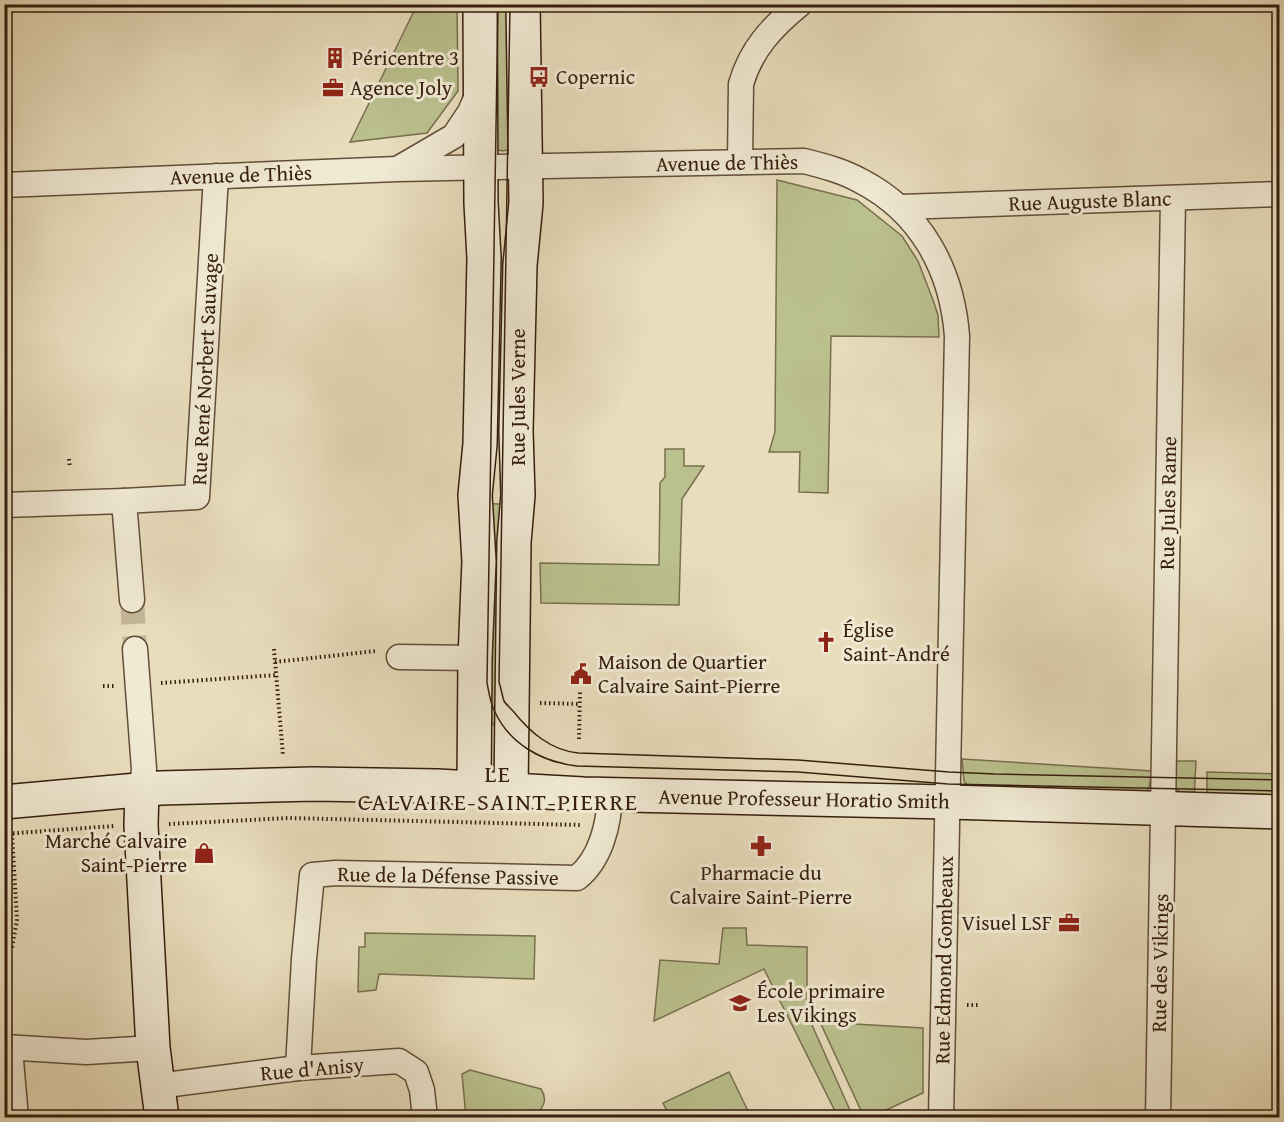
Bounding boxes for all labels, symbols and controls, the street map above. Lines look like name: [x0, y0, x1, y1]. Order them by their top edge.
place label: Péricentre 3: [352, 42, 459, 73]
building icon: Péricentre 3: [323, 46, 347, 70]
place label: Copernic: [556, 61, 635, 92]
bus stop icon: Copernic: [527, 65, 551, 89]
place label: Agence Joly: [350, 72, 453, 103]
office icon: Agence Joly: [321, 76, 345, 100]
street label: Avenue de Thiès: [655, 146, 799, 179]
street label: Avenue de Thiès: [169, 157, 313, 192]
street label: Rue Auguste Blanc: [1008, 182, 1172, 219]
street label: Rue René Norbert Sauvage: [183, 252, 226, 486]
street label: Rue Jules Verne: [502, 328, 533, 466]
street label: Rue Jules Rame: [1151, 436, 1184, 570]
place label: Église Saint-André: [843, 614, 950, 669]
church icon: Église Saint-André: [814, 630, 838, 654]
place label: Maison de Quartier Calvaire Saint-Pierre: [598, 646, 780, 701]
public building icon: Maison de Quartier Calvaire Saint-Pierre: [569, 662, 593, 686]
district label: LE CALVAIRE-SAINT-PIERRE: [358, 756, 638, 819]
street label: Avenue Professeur Horatio Smith: [658, 780, 950, 817]
place label: Marché Calvaire Saint-Pierre: [45, 825, 187, 880]
pharmacy icon: Pharmacie du Calvaire Saint-Pierre: [749, 834, 773, 858]
shop icon: Marché Calvaire Saint-Pierre: [192, 841, 216, 865]
street label: Rue Edmond Gombeaux: [926, 855, 961, 1064]
place label: Pharmacie du Calvaire Saint-Pierre: [670, 857, 852, 912]
street label: Rue de la Défense Passive: [337, 858, 559, 893]
street label: Rue des Vikings: [1143, 893, 1176, 1033]
place label: Visuel LSF: [962, 907, 1052, 938]
office icon: Visuel LSF: [1057, 911, 1081, 935]
place label: École primaire Les Vikings: [757, 975, 885, 1030]
school or university icon: École primaire Les Vikings: [728, 991, 752, 1015]
street label: Rue d'Anisy: [259, 1048, 366, 1088]

